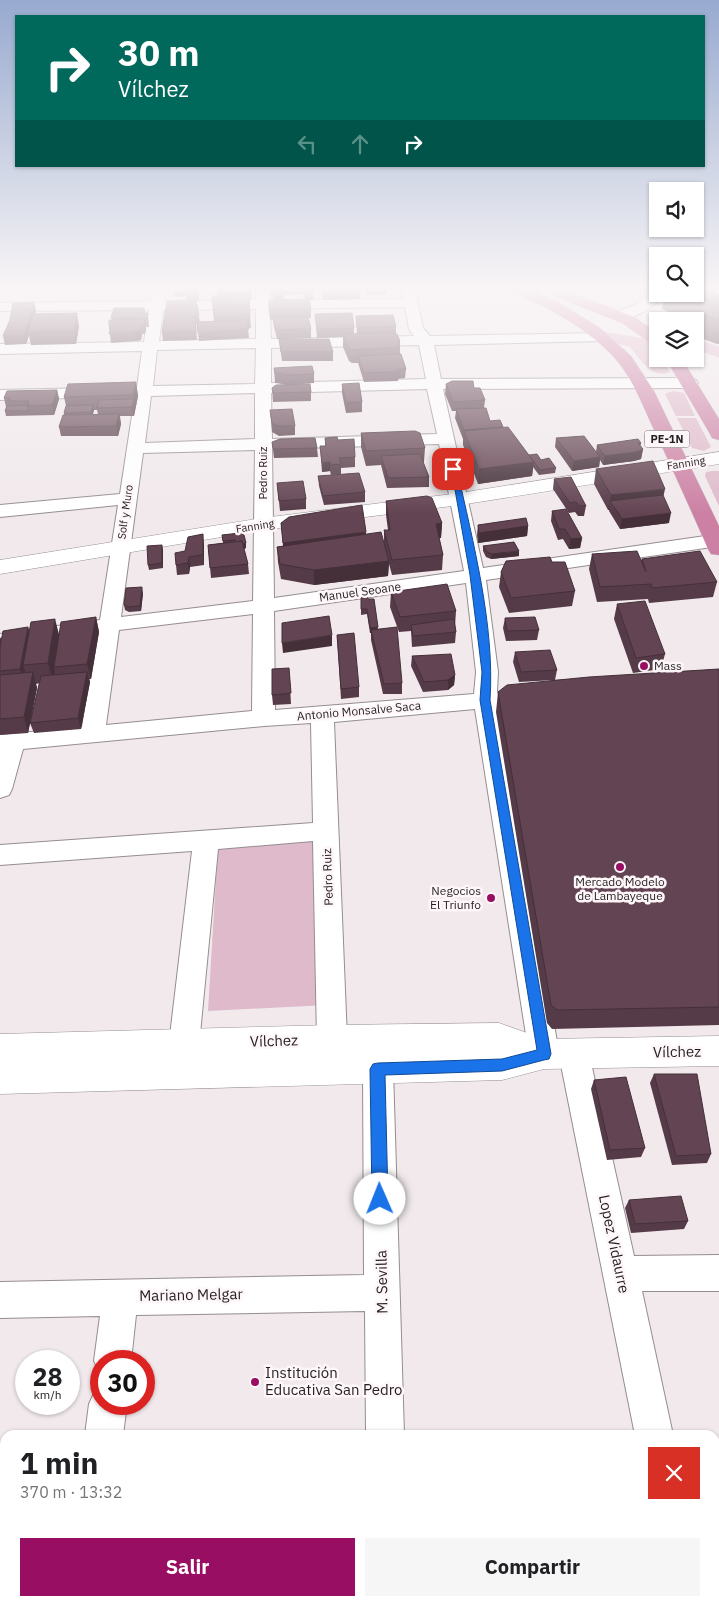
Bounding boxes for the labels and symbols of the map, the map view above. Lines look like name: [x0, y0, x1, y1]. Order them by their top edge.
road number: PE-1N: [644, 430, 690, 448]
street label: Pedro Ruiz: [256, 447, 270, 499]
pin: [432, 448, 474, 490]
street label: Fanning: [666, 453, 706, 473]
street label: Solf y Muro: [114, 484, 136, 540]
street label: Fanning: [235, 516, 275, 536]
street label: Manuel Seoane: [318, 578, 402, 605]
place label: Mass: [654, 658, 682, 673]
marker: Mass: [638, 660, 650, 672]
street label: Antonio Monsalve Saca: [296, 698, 422, 723]
street label: Pedro Ruiz: [319, 848, 336, 906]
marker: Mercado Modelo de Lambayeque: [614, 861, 626, 873]
place label: Mercado Modelo de Lambayeque: [575, 874, 665, 903]
place label: Negocios El Triunfo: [430, 883, 481, 912]
marker: Negocios El Triunfo: [485, 892, 497, 904]
street label: Vílchez: [250, 1030, 298, 1051]
street label: Vílchez: [653, 1042, 701, 1061]
position arrow: [353, 1172, 405, 1224]
street label: Lopez Vidaurre: [595, 1193, 634, 1295]
street label: M. Sevilla: [371, 1250, 392, 1314]
street label: Mariano Melgar: [139, 1284, 244, 1305]
speed limit sign: 30: [90, 1350, 155, 1415]
place label: Institución Educativa San Pedro: [265, 1363, 403, 1399]
marker: Institución Educativa San Pedro: [249, 1376, 261, 1388]

